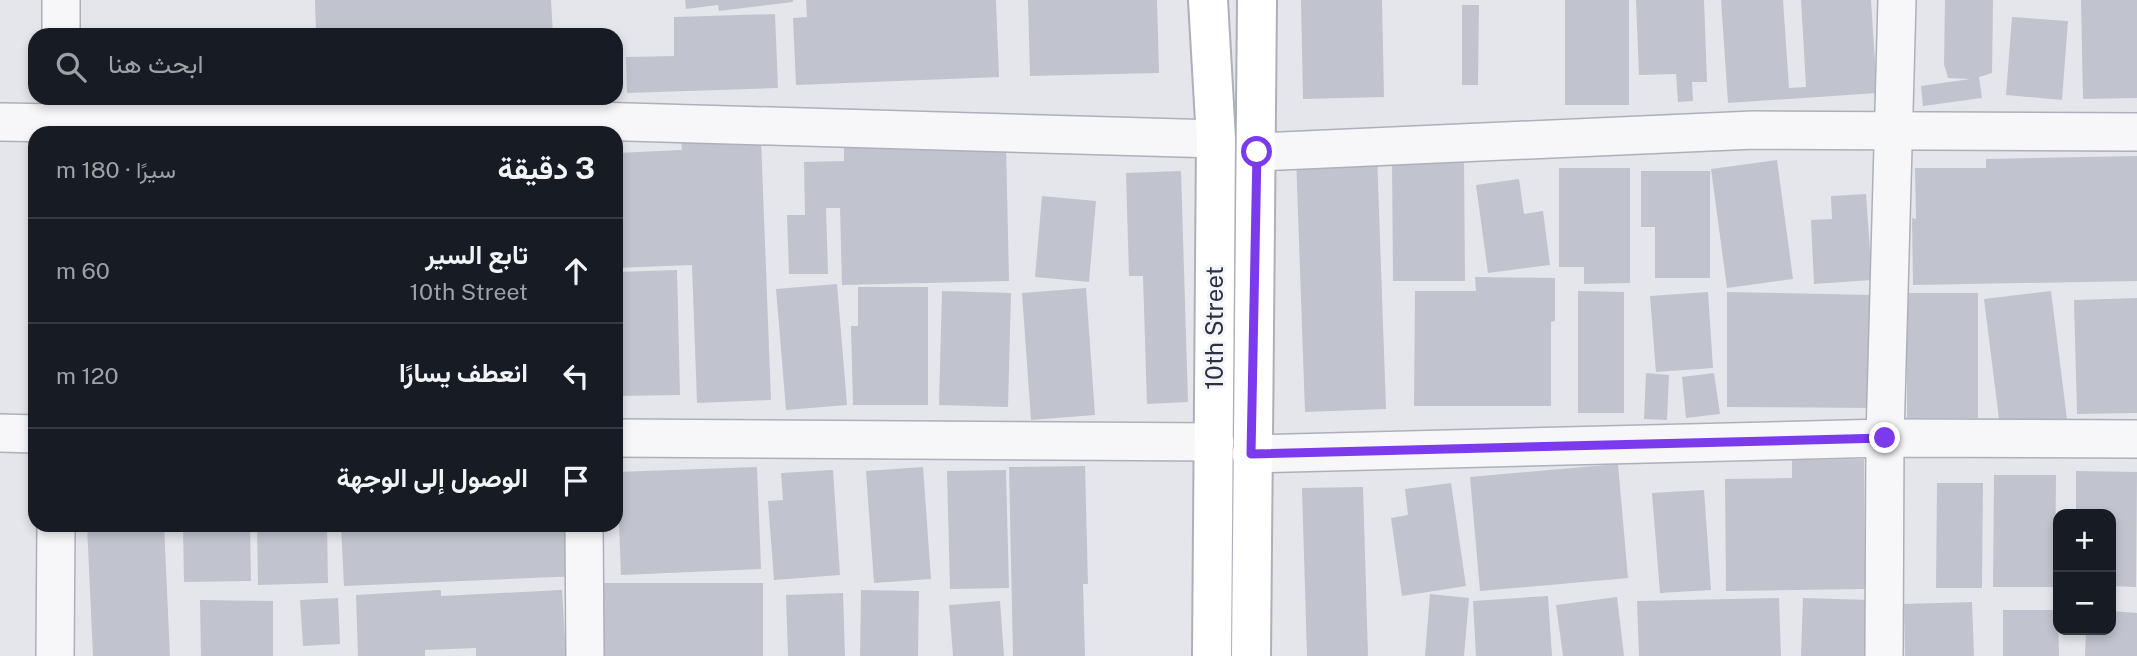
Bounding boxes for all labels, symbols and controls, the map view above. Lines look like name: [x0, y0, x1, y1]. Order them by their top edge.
search box: [28, 28, 623, 105]
icon: search: [52, 48, 90, 86]
text: ابحث هنا: [108, 48, 204, 79]
route start: [1241, 136, 1272, 167]
text: 3 دقيقة: [498, 150, 595, 186]
text: سيرًا · 180 m: [56, 156, 176, 183]
text: تابع السير: [425, 239, 528, 270]
icon: ahead: [557, 252, 595, 290]
text: 60 m: [56, 257, 110, 284]
street label: 10th Street: [1200, 266, 1228, 390]
text: 10th Street: [410, 278, 528, 305]
text: انعطف يسارًا: [399, 357, 528, 388]
icon: left: [557, 357, 595, 395]
text: 120 m: [56, 362, 119, 389]
route end: [1869, 422, 1900, 453]
text: الوصول إلى الوجهة: [337, 462, 528, 493]
icon: arrive: [557, 462, 595, 500]
map controls: [2053, 509, 2116, 635]
button: +: [2053, 509, 2116, 572]
button: −: [2053, 572, 2116, 635]

